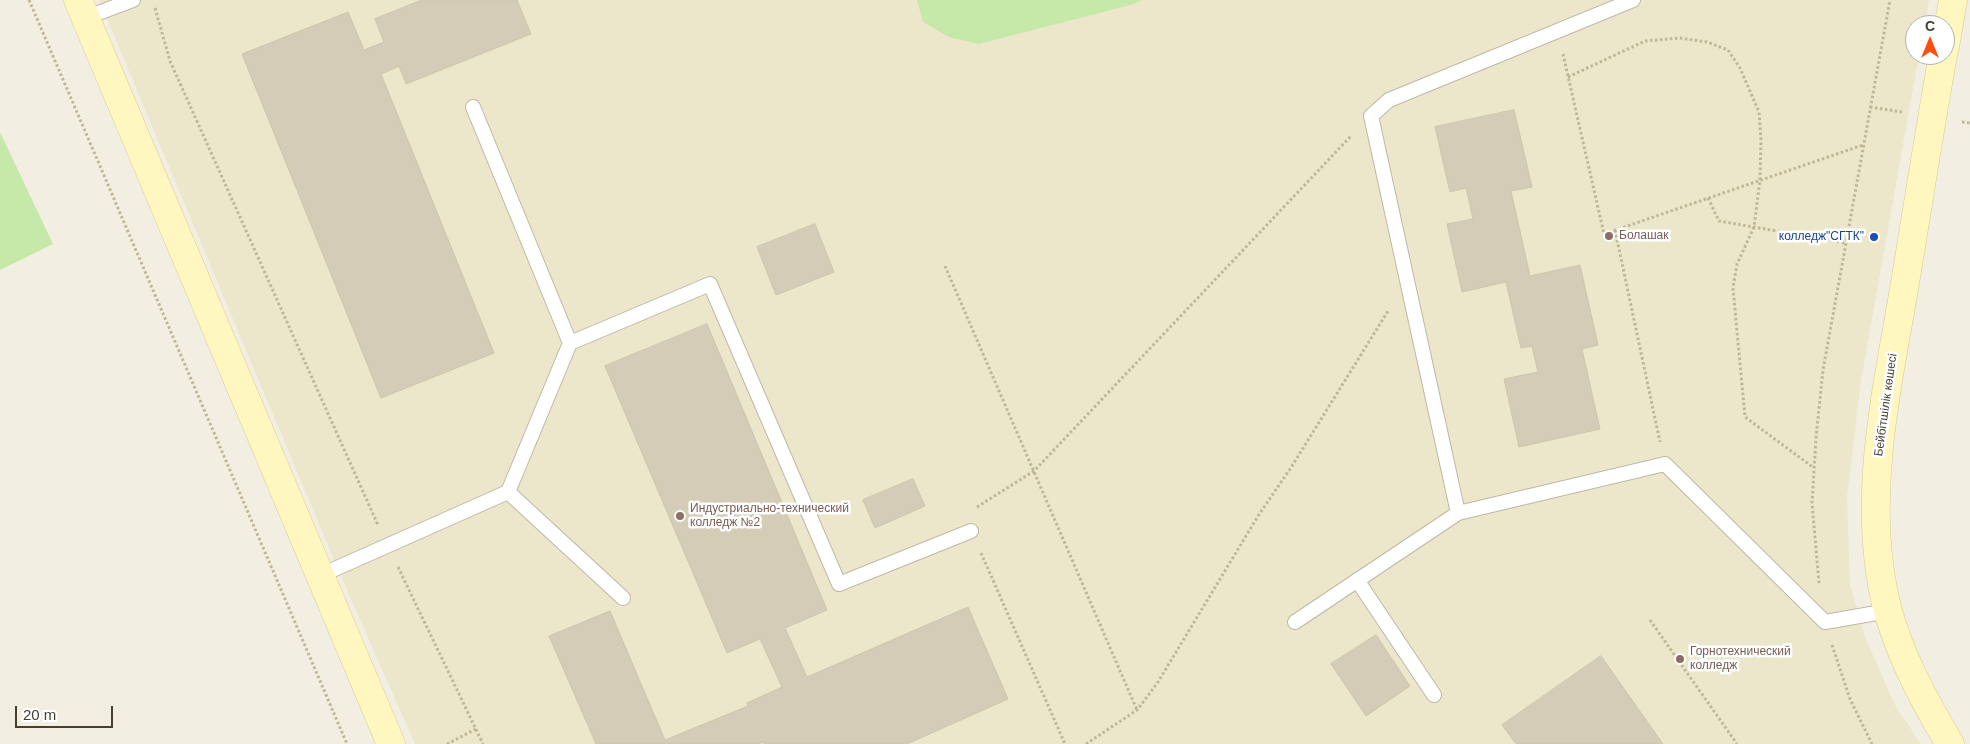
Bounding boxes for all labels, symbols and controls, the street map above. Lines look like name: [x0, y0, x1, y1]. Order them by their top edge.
north arrow: [1905, 15, 1955, 65]
text: С: [1925, 18, 1935, 34]
place label: Болашак: [1619, 229, 1669, 243]
marker: Болашак: [1603, 230, 1615, 242]
place label: колледж"СГТК": [1779, 230, 1864, 244]
marker: колледж"СГТК": [1868, 231, 1880, 243]
street label: Бейбітшілік көшесі: [1872, 353, 1900, 457]
place label: Индустриально-технический колледж №2: [690, 502, 849, 530]
marker: Индустриально-технический колледж №2: [674, 510, 686, 522]
place label: Горнотехнический колледж: [1690, 645, 1791, 673]
marker: Горнотехнический колледж: [1674, 653, 1686, 665]
scale bar: [18, 696, 115, 728]
text: 20 m: [23, 706, 56, 723]

